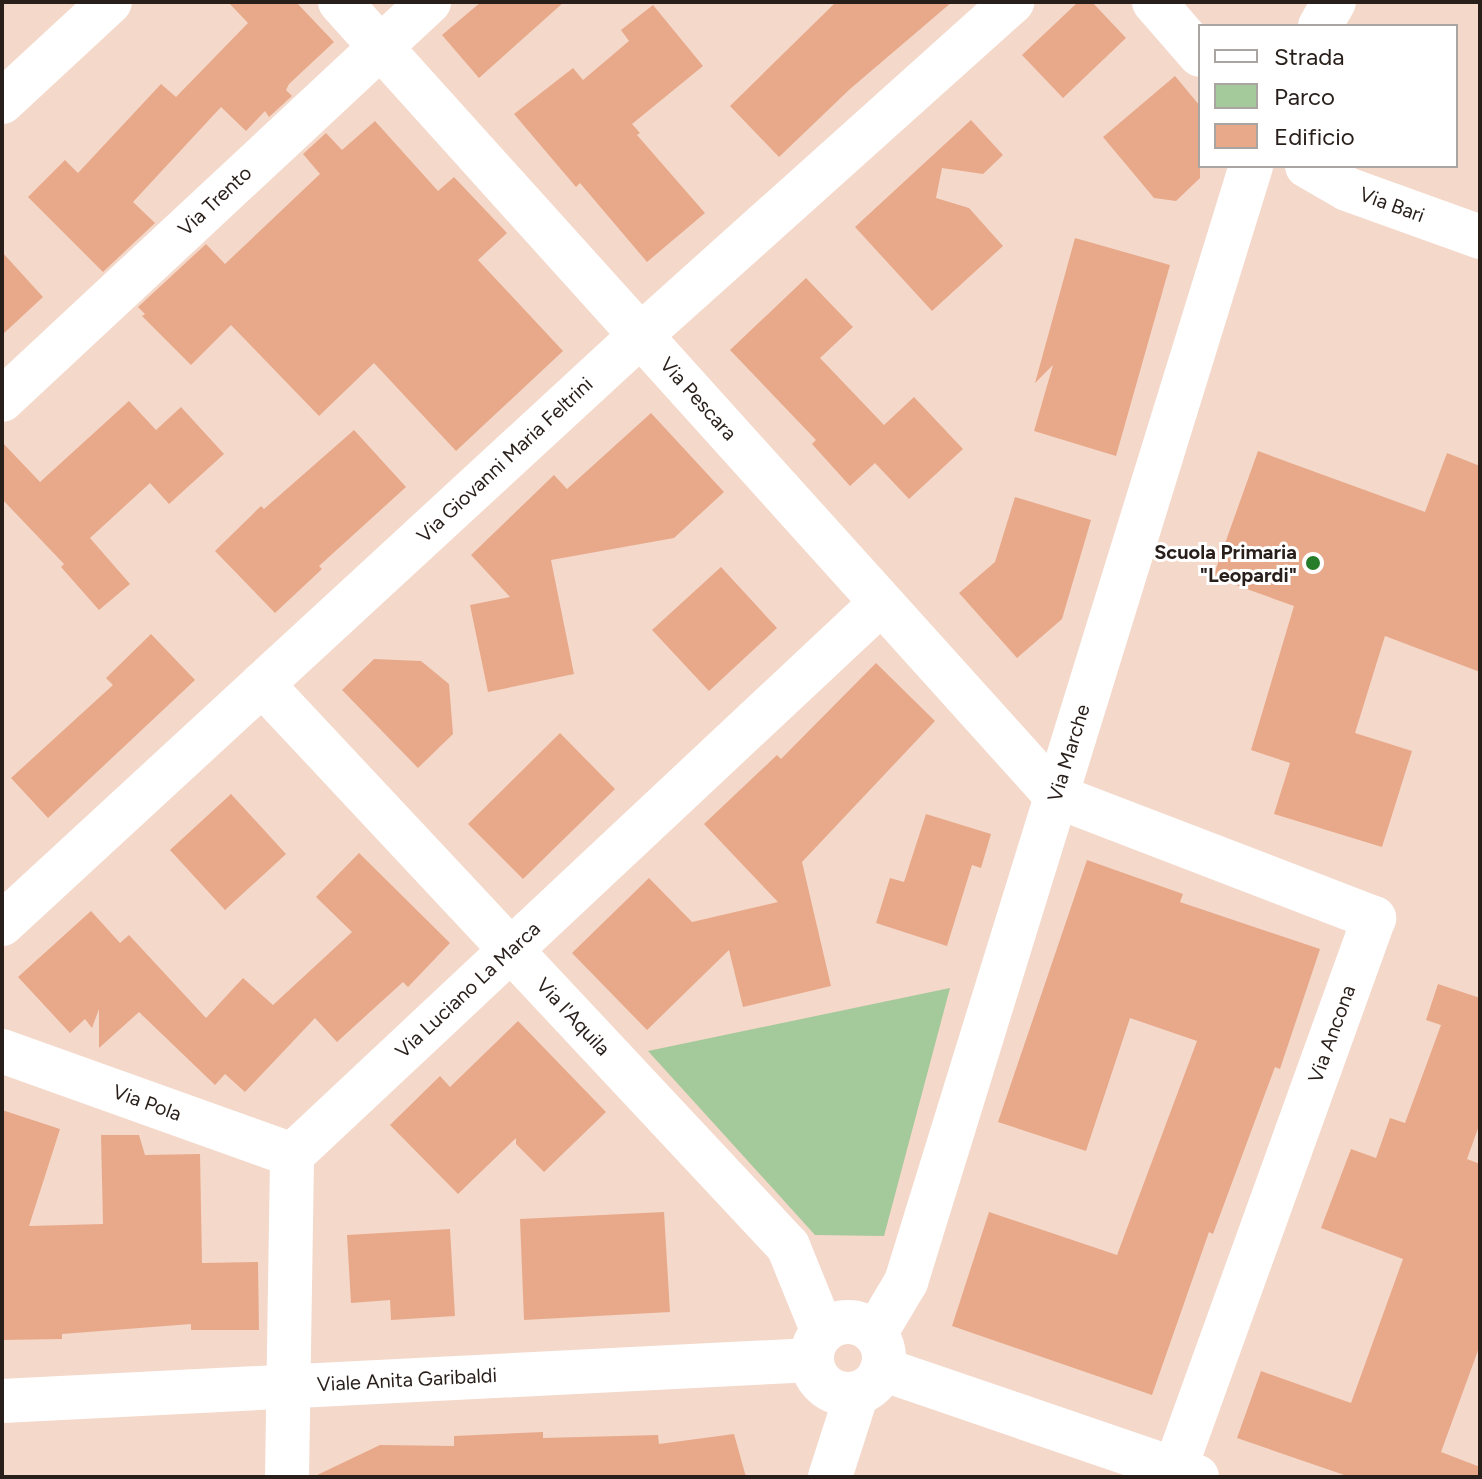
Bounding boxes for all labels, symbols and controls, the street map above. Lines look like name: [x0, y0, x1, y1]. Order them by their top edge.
legend: [1198, 24, 1458, 168]
text: Strada: [1274, 42, 1344, 71]
text: Parco: [1274, 82, 1335, 111]
text: Edificio: [1274, 122, 1355, 151]
street label: Via Trento: [173, 161, 257, 241]
street label: Via Bari: [1356, 182, 1428, 228]
street label: Via Pescara: [655, 353, 741, 445]
street label: Via Giovanni Maria Feltrini: [412, 372, 598, 548]
place label: Scuola Primaria "Leopardi": [1154, 540, 1297, 587]
marker: Scuola Primaria "Leopardi": [1304, 554, 1322, 572]
street label: Via Marche: [1043, 701, 1095, 805]
street label: Via Luciano La Marca: [391, 917, 545, 1063]
street label: Via l'Aquila: [531, 973, 615, 1061]
street label: Via Ancona: [1303, 982, 1361, 1086]
street label: Via Pola: [109, 1080, 185, 1126]
street label: Viale Anita Garibaldi: [316, 1363, 498, 1397]

